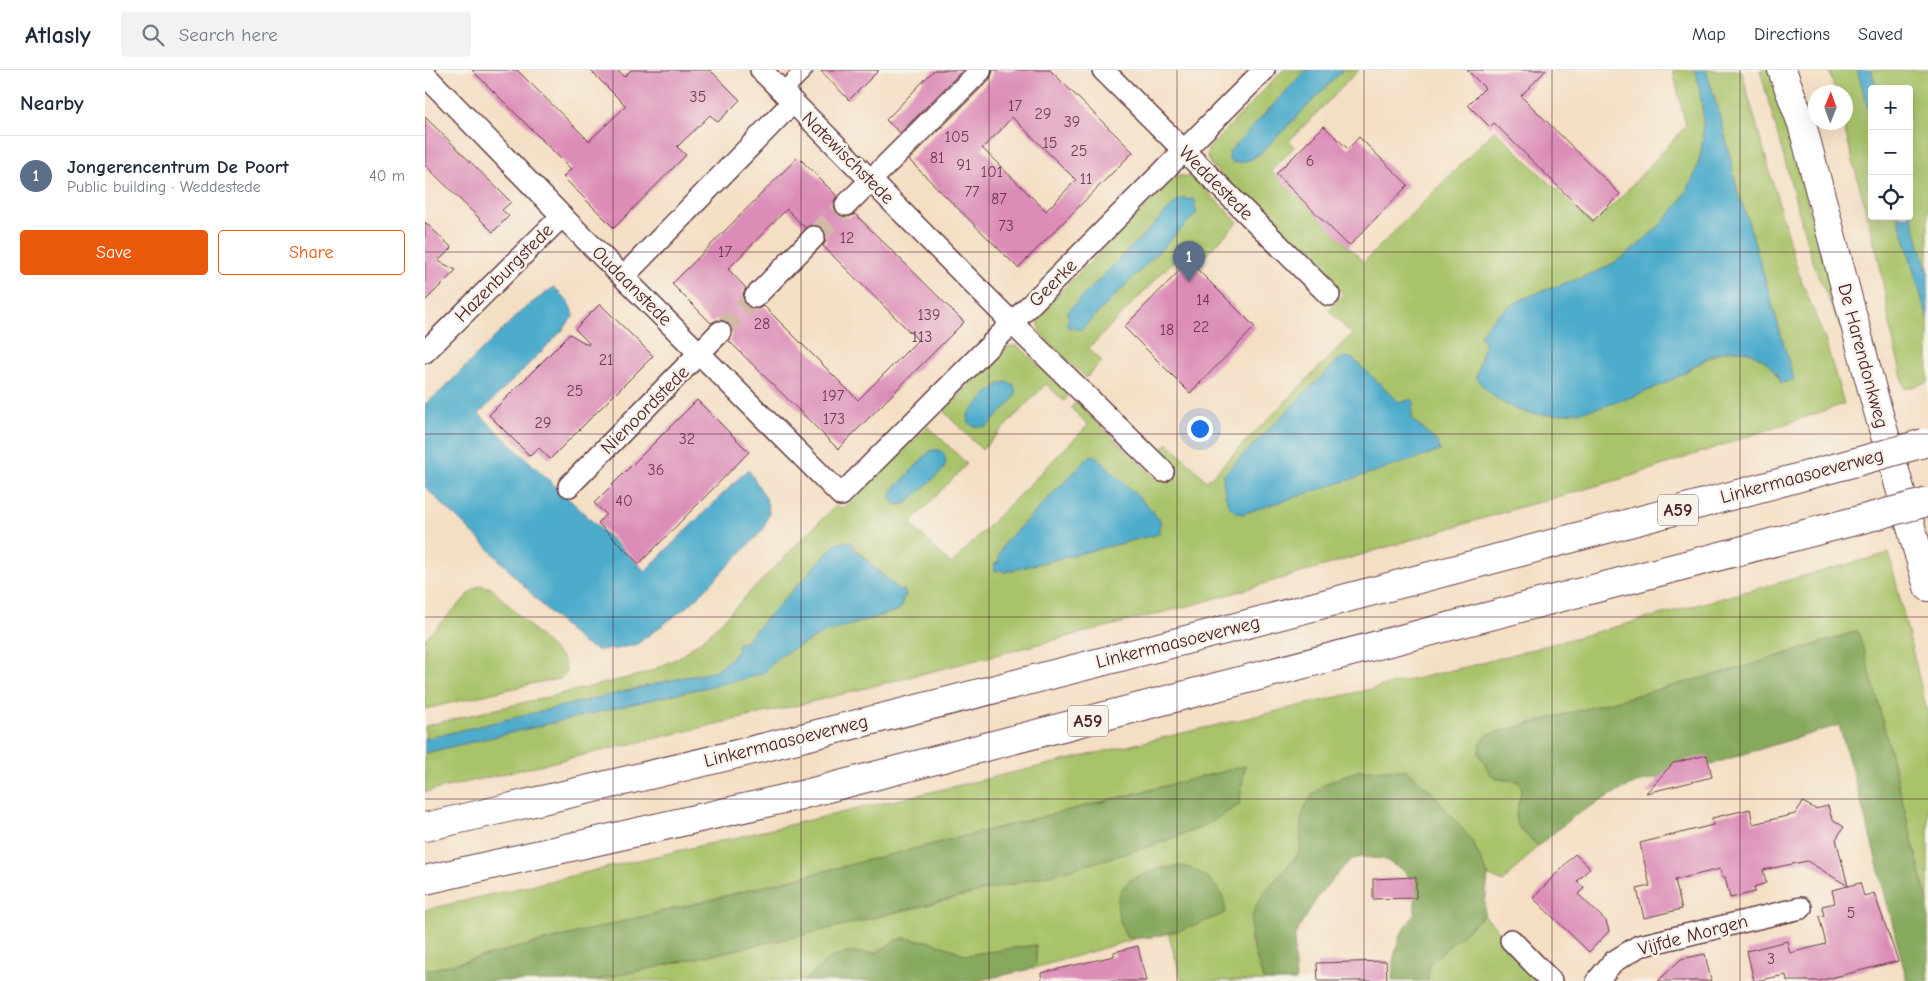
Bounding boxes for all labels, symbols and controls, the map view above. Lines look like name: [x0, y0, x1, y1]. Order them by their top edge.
search box: [121, 12, 471, 57]
text: Atlasly: [25, 21, 91, 49]
icon: search: [139, 21, 167, 49]
text: Search here: [179, 24, 278, 46]
text: Map: [1692, 24, 1726, 45]
text: Directions: [1754, 24, 1830, 45]
text: Saved: [1858, 24, 1903, 45]
north arrow: [1808, 85, 1853, 130]
map controls: [1868, 85, 1913, 220]
button: +: [1868, 85, 1913, 130]
house number: 35: [690, 88, 706, 106]
text: Nearby: [20, 91, 84, 115]
house number: 17: [1008, 97, 1022, 115]
house number: 29: [1035, 105, 1051, 123]
street label: Natewischstede: [797, 107, 899, 209]
house number: 39: [1064, 113, 1080, 131]
house number: 105: [945, 128, 969, 146]
button: −: [1868, 130, 1913, 175]
house number: 15: [1042, 134, 1058, 152]
street label: Weddestede: [1174, 141, 1258, 225]
house number: 25: [1070, 142, 1088, 160]
house number: 81: [930, 149, 944, 167]
house number: 6: [1306, 152, 1314, 170]
text: Jongerencentrum De Poort: [67, 156, 289, 178]
house number: 91: [957, 156, 971, 174]
house number: 101: [981, 163, 1003, 181]
text: 1: [33, 167, 39, 185]
text: 40 m: [369, 167, 405, 185]
house number: 11: [1080, 170, 1092, 188]
button: locate: [1868, 175, 1913, 220]
text: Public building · Weddestede: [67, 178, 261, 196]
house number: 77: [964, 183, 980, 201]
house number: 87: [991, 190, 1007, 208]
house number: 73: [998, 217, 1014, 235]
street label: Hazenburgstede: [450, 219, 558, 327]
house number: 12: [840, 229, 854, 247]
button: Save: [20, 230, 208, 275]
button: Share: [218, 230, 405, 275]
street label: Oudaanstede: [587, 241, 677, 331]
pin: 1: [1173, 241, 1205, 282]
house number: 17: [718, 243, 732, 261]
street label: Geerke: [1025, 255, 1081, 311]
street label: De Harendonkweg: [1833, 281, 1893, 431]
house number: 14: [1196, 291, 1210, 309]
house number: 139: [918, 306, 940, 324]
house number: 28: [754, 315, 770, 333]
house number: 22: [1193, 318, 1209, 336]
house number: 18: [1160, 321, 1174, 339]
house number: 113: [912, 328, 932, 346]
house number: 21: [599, 351, 613, 369]
street label: Nienoordstede: [596, 361, 694, 459]
house number: 25: [566, 382, 584, 400]
house number: 197: [822, 387, 845, 405]
house number: 173: [823, 410, 845, 428]
house number: 29: [535, 414, 551, 432]
your location: [1187, 416, 1213, 442]
house number: 32: [679, 430, 695, 448]
street label: Linkermaasoeverweg: [1718, 444, 1886, 508]
house number: 36: [648, 461, 664, 479]
house number: 40: [615, 492, 633, 510]
road number: A59: [1658, 494, 1698, 526]
street label: Linkermaasoeverweg: [1094, 611, 1262, 673]
road number: A59: [1068, 706, 1108, 736]
street label: Linkermaasoeverweg: [702, 710, 870, 772]
house number: 5: [1847, 904, 1855, 922]
street label: Vijfde Morgen: [1636, 910, 1750, 960]
house number: 3: [1767, 950, 1775, 968]

